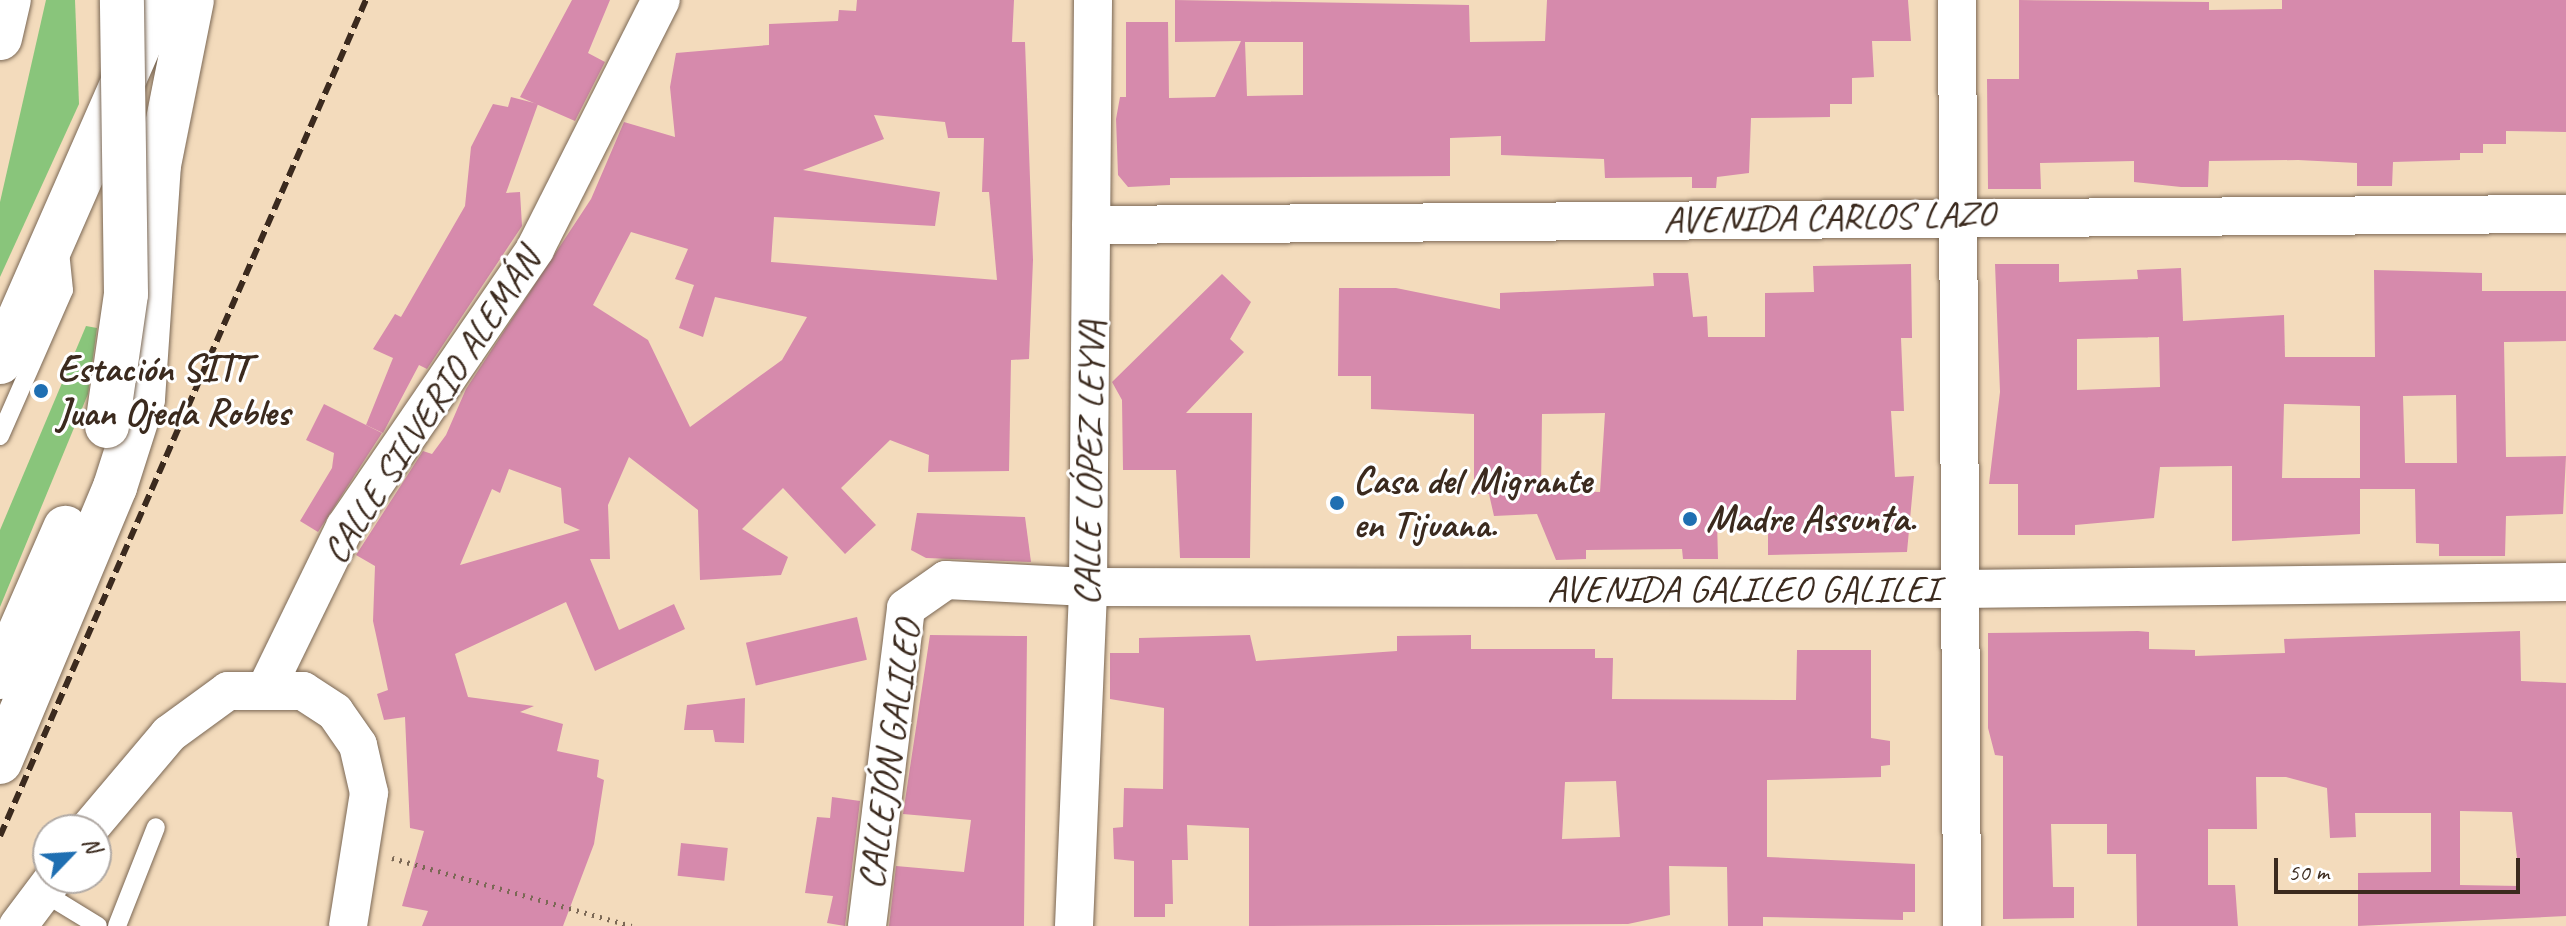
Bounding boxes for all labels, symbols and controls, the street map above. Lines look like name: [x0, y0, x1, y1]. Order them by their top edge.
street label: AVENIDA CARLOS LAZO: [1663, 191, 1995, 243]
street label: CALLE SILVERIO ALEMÁN: [312, 240, 550, 572]
street label: CALLE LÓPEZ LEYVA: [1064, 319, 1114, 607]
place label: Estación SITT Juan Ojeda Robles: [57, 346, 289, 436]
marker: Estación SITT Juan Ojeda Robles: [32, 382, 50, 400]
place label: Casa del Migrante en Tijuana.: [1353, 458, 1591, 548]
marker: Casa del Migrante en Tijuana.: [1328, 494, 1346, 512]
place label: Madre Assunta.: [1706, 496, 1914, 542]
marker: Madre Assunta.: [1681, 510, 1699, 528]
street label: AVENIDA GALILEO GALILEI: [1547, 566, 1939, 612]
street label: CALLEJÓN GALILEO: [848, 619, 930, 891]
north arrow: [32, 814, 112, 894]
text: N: [76, 833, 108, 857]
scale bar: [2278, 842, 2524, 892]
text: 50 m: [2288, 857, 2329, 887]

